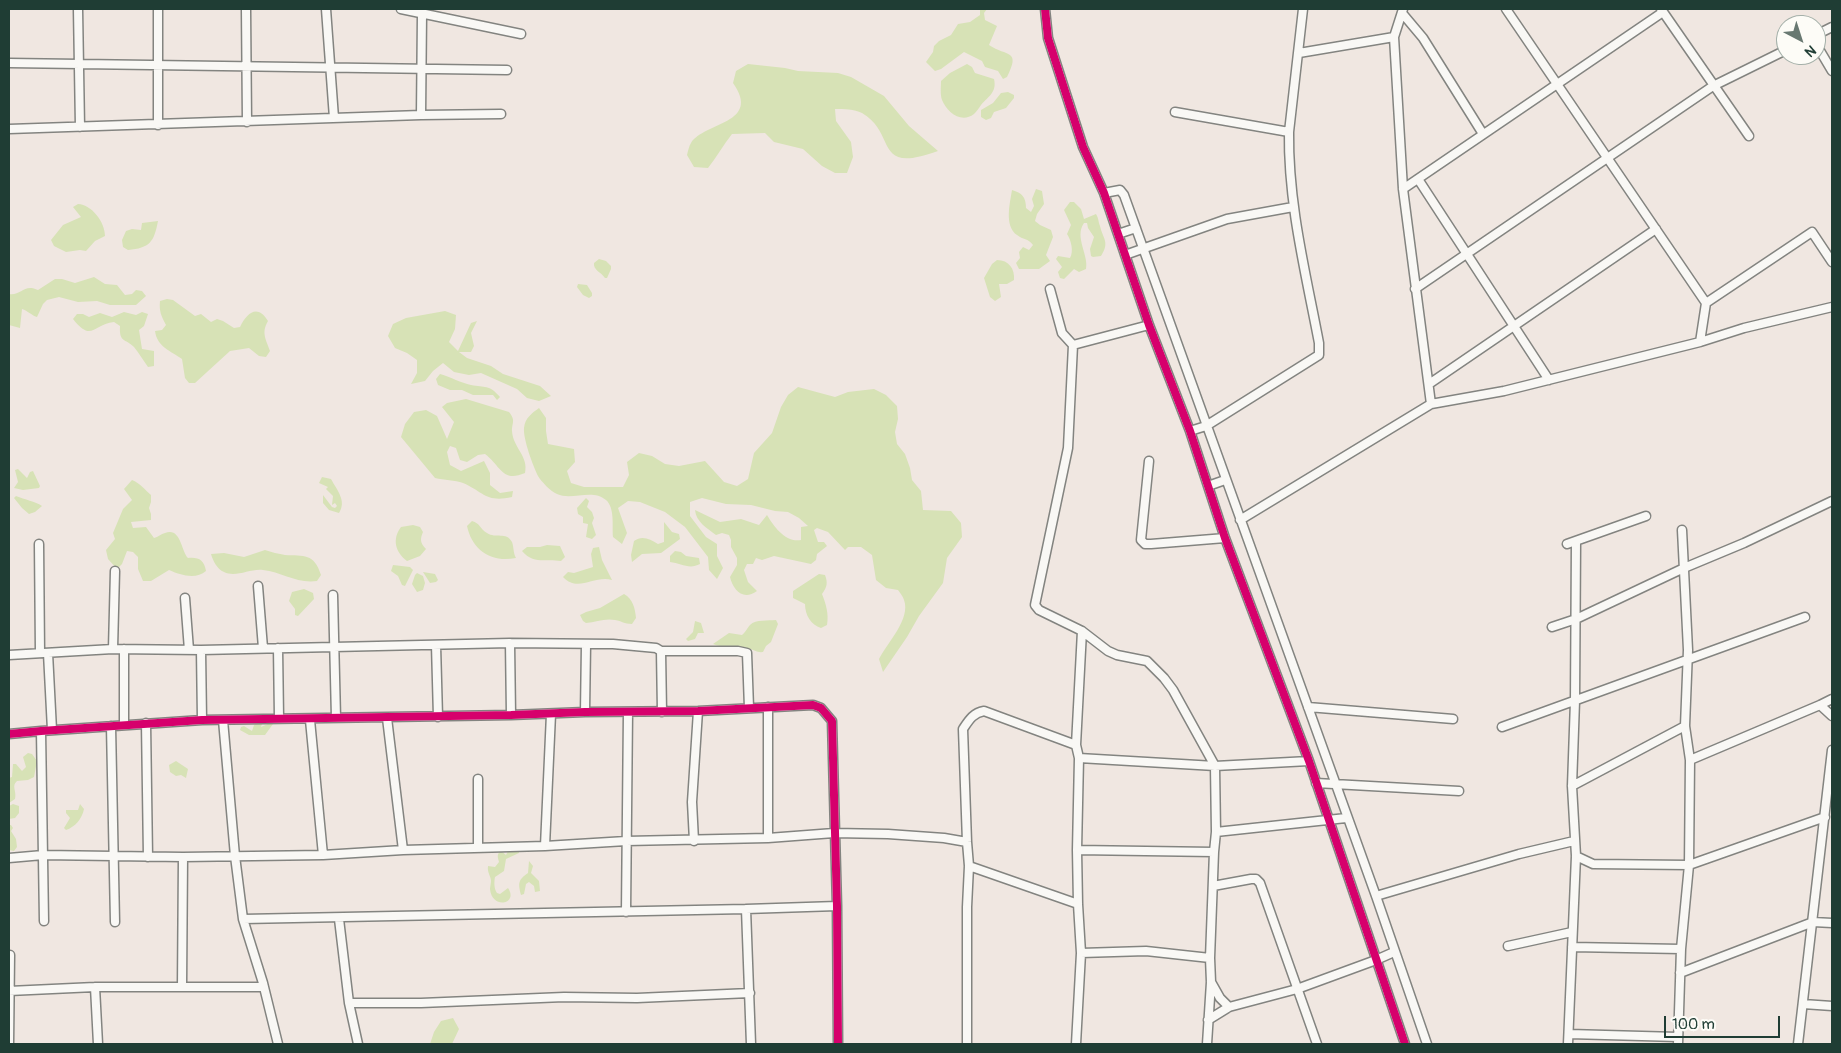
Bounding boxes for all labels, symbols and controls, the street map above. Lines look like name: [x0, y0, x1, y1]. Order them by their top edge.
north arrow: [1776, 15, 1826, 65]
text: N: [1801, 42, 1819, 61]
scale bar: [1666, 1006, 1782, 1038]
text: 100 m: [1672, 1015, 1715, 1034]

